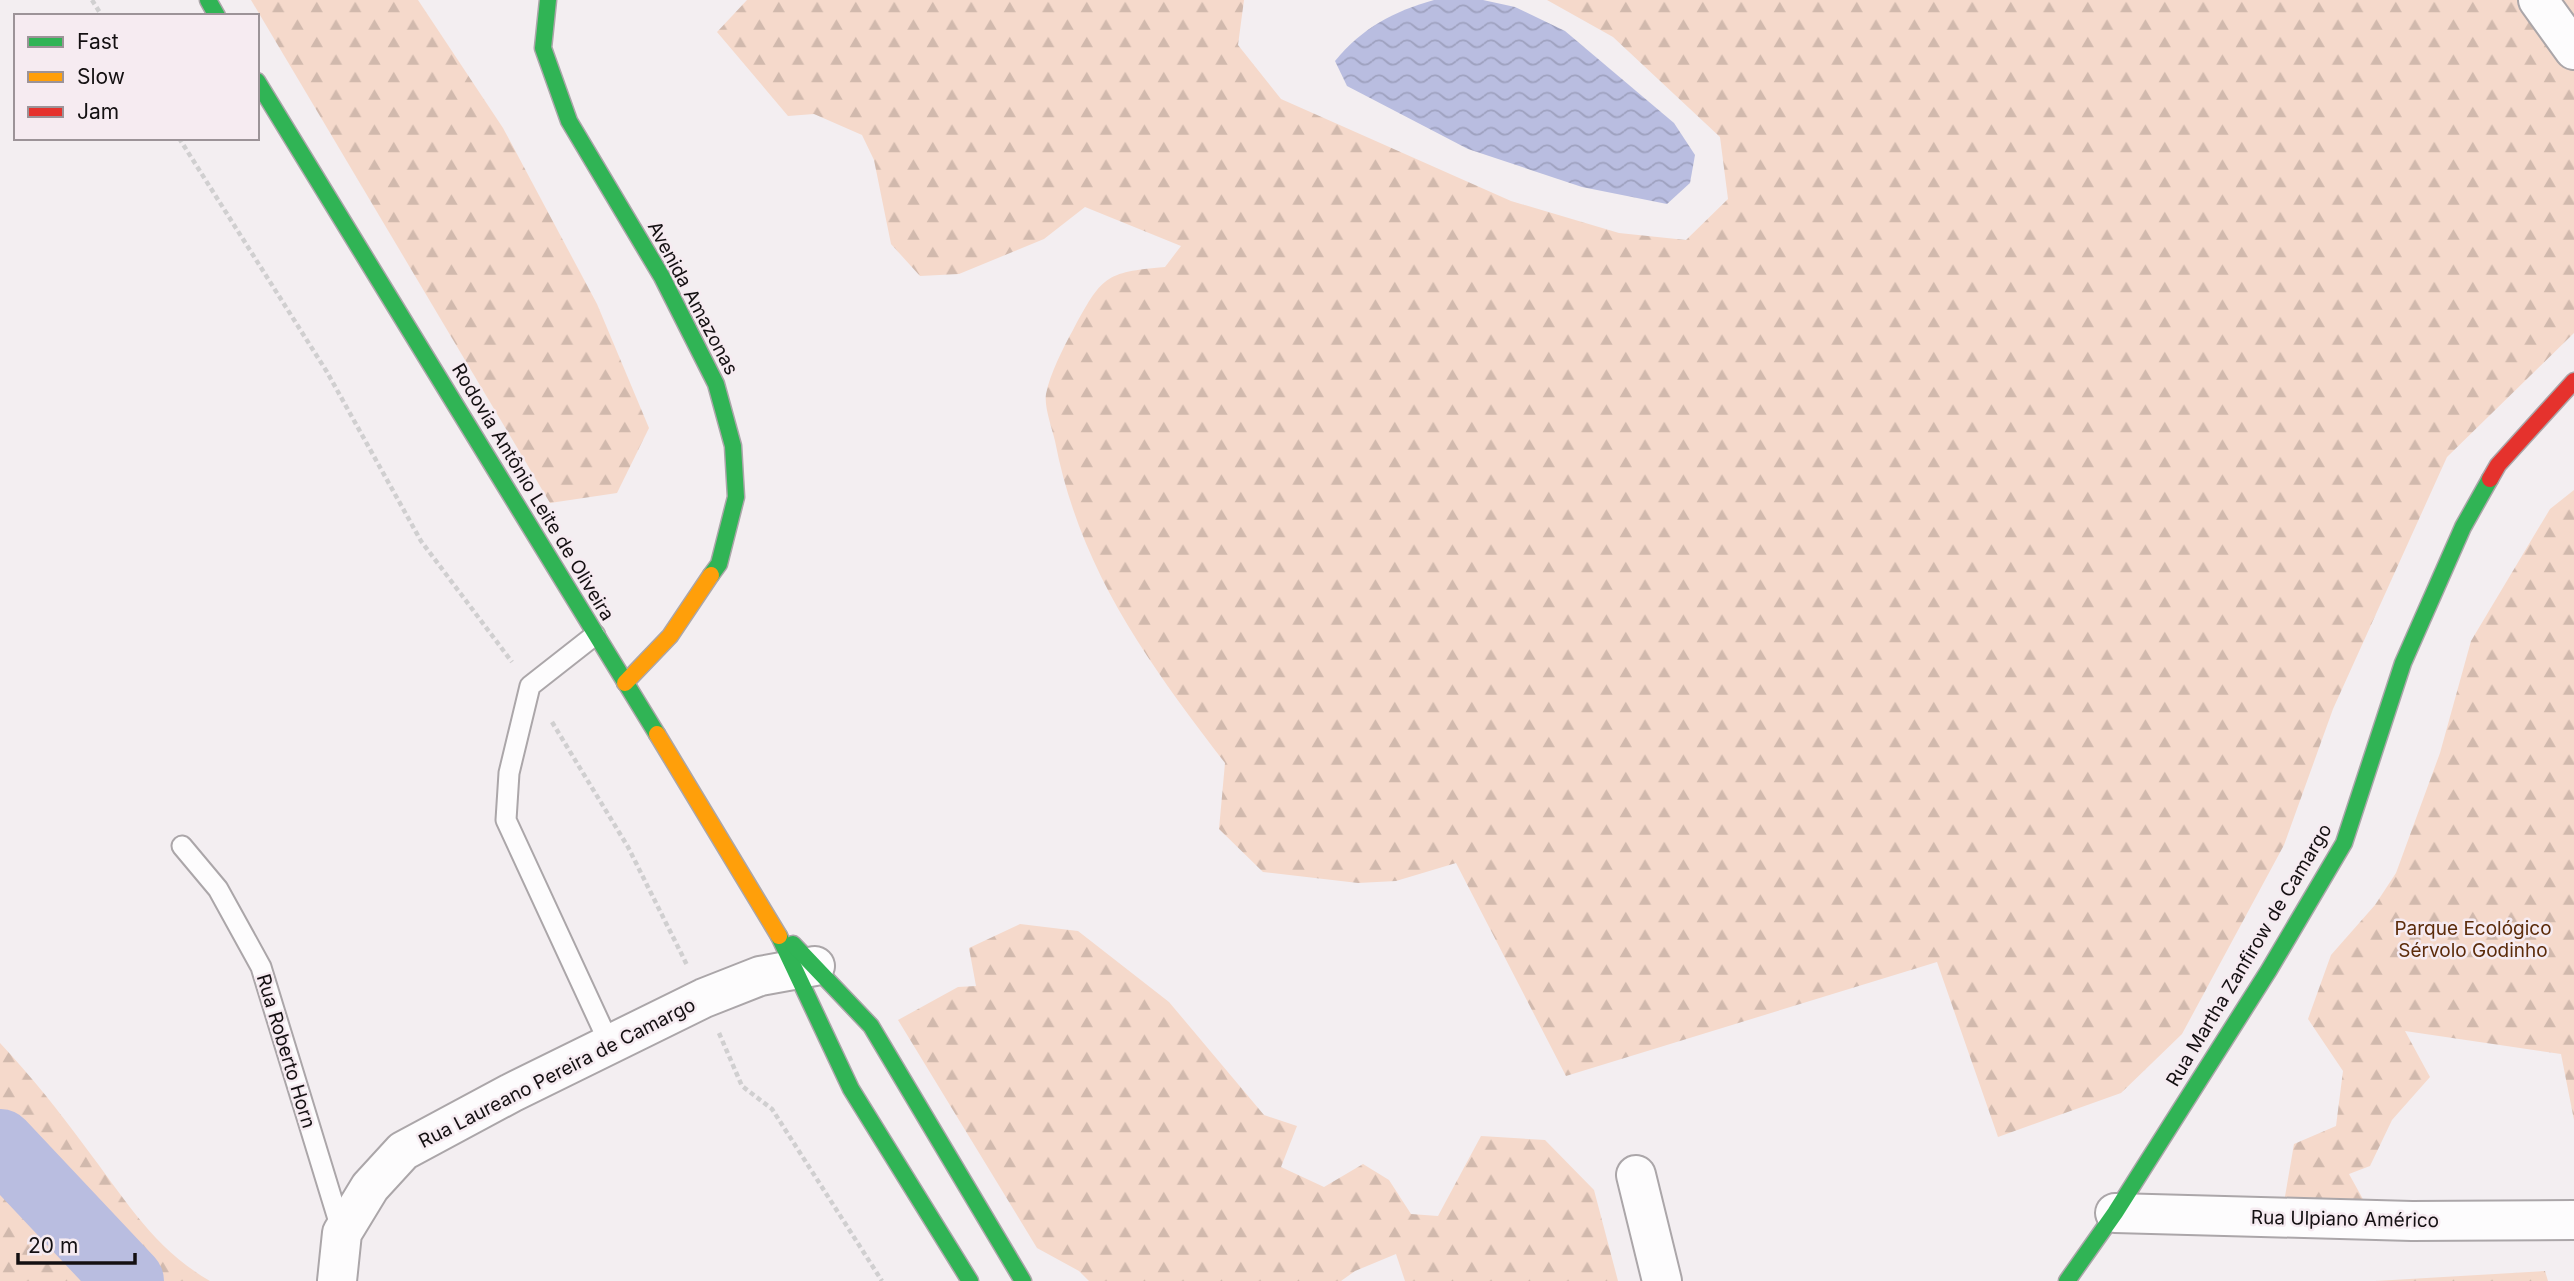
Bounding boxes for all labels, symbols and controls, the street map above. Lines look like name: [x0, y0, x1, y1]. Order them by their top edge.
legend: [14, 14, 259, 140]
text: Fast: [77, 29, 119, 54]
text: Slow: [77, 64, 125, 89]
text: Jam: [77, 99, 119, 124]
street label: Avenida Amazonas: [643, 217, 743, 379]
street label: Rodovia Antônio Leite de Oliveira: [447, 359, 619, 625]
street label: Rua Martha Zanfirow de Camargo: [2161, 820, 2337, 1090]
park label: Parque Ecológico Sérvolo Godinho: [2394, 917, 2552, 962]
street label: Rua Roberto Horn: [252, 971, 320, 1131]
street label: Rua Laureano Pereira de Camargo: [415, 993, 699, 1153]
street label: Rua Ulpiano Américo: [2251, 1206, 2439, 1232]
scale bar: [18, 1222, 135, 1266]
text: 20 m: [28, 1233, 78, 1258]

